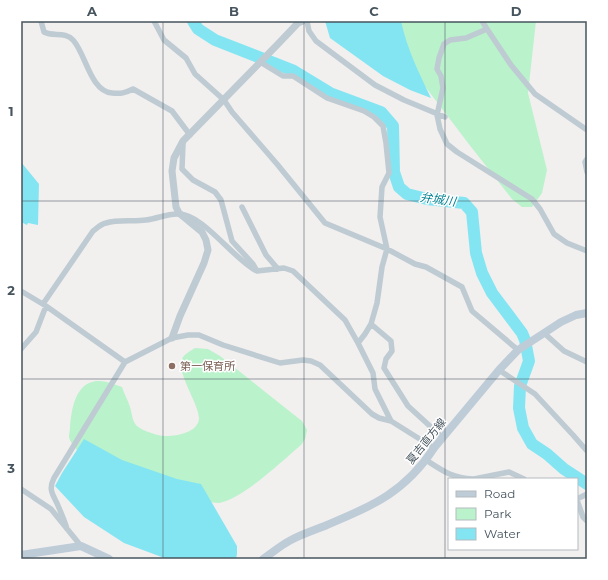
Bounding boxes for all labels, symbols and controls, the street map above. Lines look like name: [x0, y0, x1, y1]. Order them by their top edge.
text: A: [86, 3, 98, 19]
text: B: [229, 3, 239, 19]
text: C: [369, 3, 379, 19]
text: D: [511, 3, 522, 19]
text: 1: [8, 103, 14, 119]
water label: 弁城川: [419, 189, 459, 209]
text: 2: [7, 282, 15, 298]
place label: 第一保育所: [180, 359, 236, 373]
marker: 第一保育所: [167, 361, 177, 371]
street label: 夏吉直方線: [403, 415, 449, 467]
text: 3: [6, 460, 15, 476]
legend: [448, 478, 578, 550]
text: Road: [484, 486, 515, 501]
text: Park: [484, 506, 512, 521]
text: Water: [484, 526, 521, 541]

